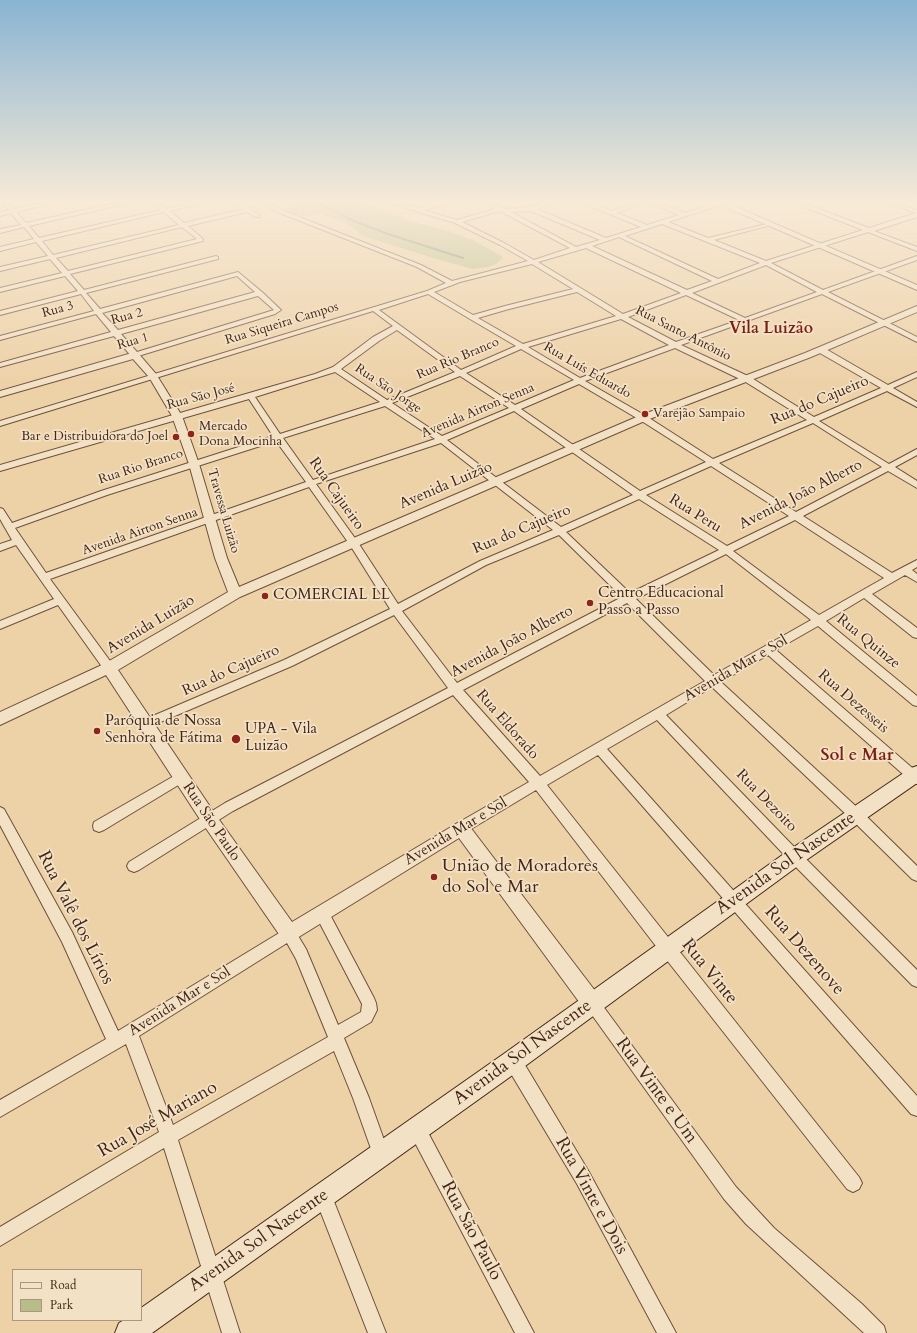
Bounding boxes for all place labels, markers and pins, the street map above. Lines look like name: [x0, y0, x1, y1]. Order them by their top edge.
place label: Varejão Sampaio: [653, 406, 745, 422]
marker: Varejão Sampaio: [640, 409, 650, 419]
place label: Mercado Dona Mocinha: [199, 419, 282, 450]
place label: Bar e Distribuidora do Joel: [21, 429, 168, 445]
marker: Mercado Dona Mocinha: [186, 429, 196, 439]
marker: Bar e Distribuidora do Joel: [171, 432, 181, 442]
place label: Centro Educacional Passo a Passo: [598, 585, 724, 620]
place label: COMERCIAL LL: [273, 587, 390, 605]
marker: COMERCIAL LL: [260, 591, 270, 601]
marker: Centro Educacional Passo a Passo: [585, 598, 595, 608]
place label: Paróquia de Nossa Senhora de Fátima: [105, 713, 222, 748]
place label: UPA - Vila Luizão: [245, 721, 317, 756]
marker: Paróquia de Nossa Senhora de Fátima: [92, 726, 102, 736]
marker: UPA - Vila Luizão: [230, 733, 242, 745]
place label: União de Moradores do Sol e Mar: [442, 856, 598, 898]
marker: União de Moradores do Sol e Mar: [429, 872, 439, 882]

